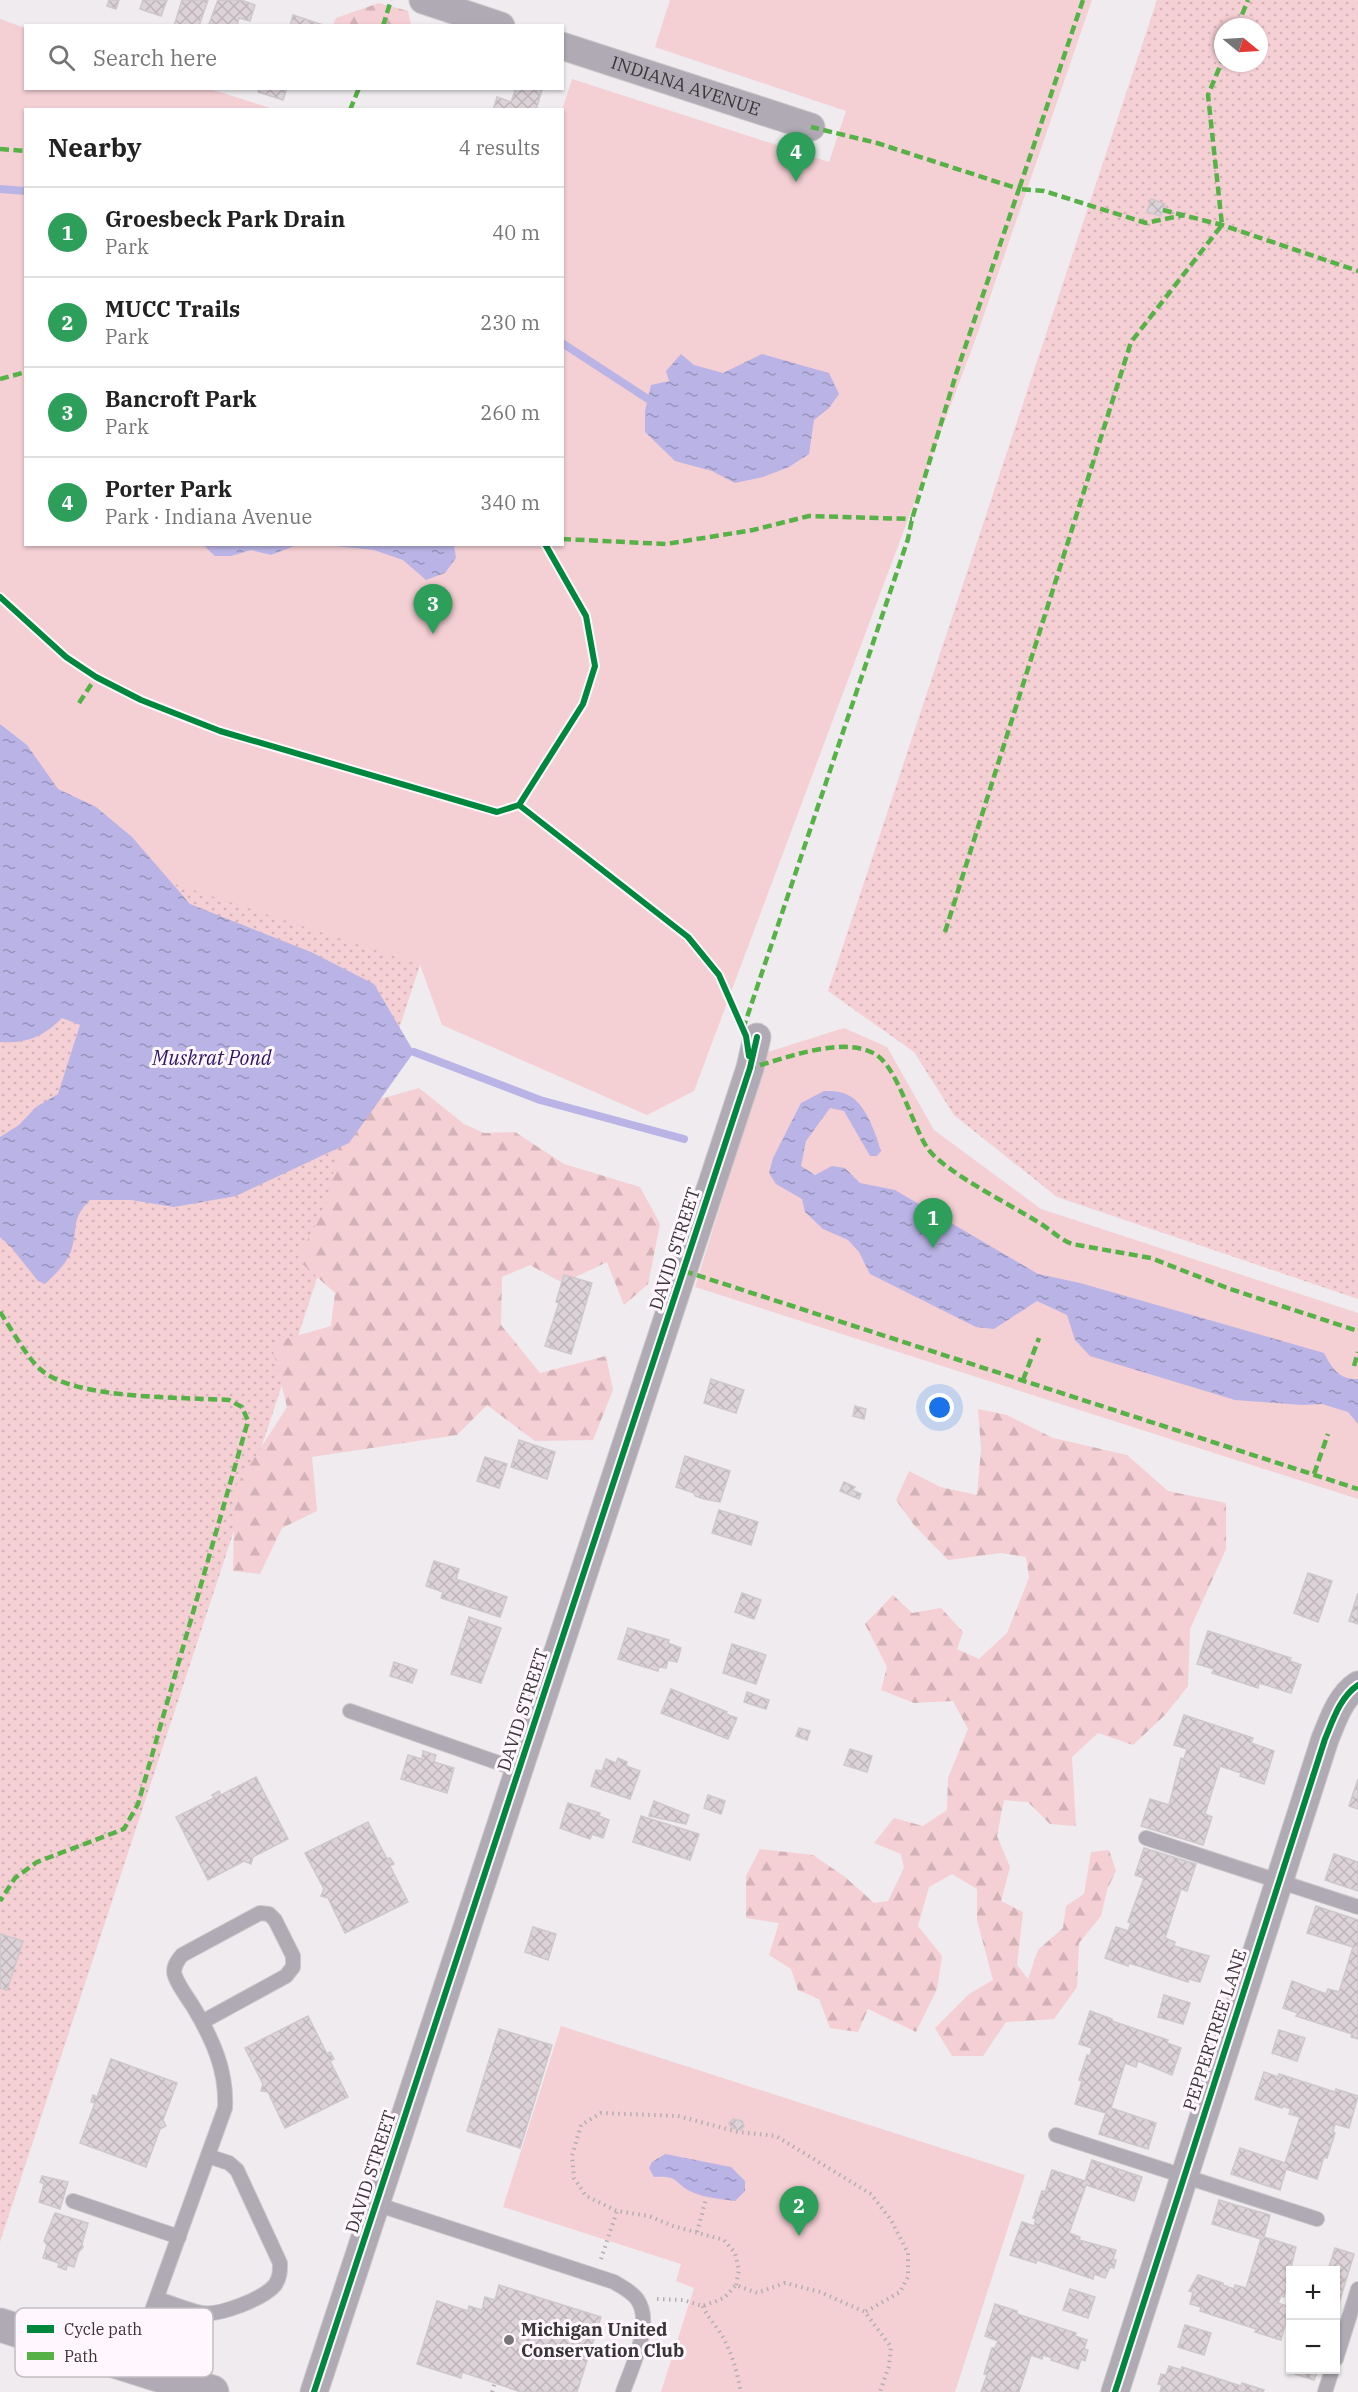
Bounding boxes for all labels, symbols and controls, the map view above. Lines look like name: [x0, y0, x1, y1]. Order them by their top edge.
north arrow: [1214, 18, 1268, 72]
search box: [24, 24, 564, 90]
icon: search: [45, 41, 78, 74]
text: Search here: [93, 43, 217, 72]
street label: INDIANA AVENUE: [608, 51, 763, 121]
text: Nearby: [48, 130, 142, 164]
pin: 4: [776, 132, 816, 182]
text: 4 results: [459, 134, 540, 161]
text: Groesbeck Park Drain: [105, 204, 345, 233]
text: 1: [62, 219, 74, 246]
text: 40 m: [492, 219, 540, 246]
text: Park: [105, 233, 149, 260]
text: MUCC Trails: [105, 294, 240, 323]
text: 2: [62, 309, 74, 336]
text: 230 m: [480, 309, 540, 336]
text: Park: [105, 323, 149, 350]
text: Bancroft Park: [105, 384, 257, 413]
text: 3: [62, 399, 74, 426]
text: 260 m: [480, 399, 540, 426]
text: Park: [105, 413, 149, 440]
text: Porter Park: [105, 474, 232, 503]
text: 4: [62, 489, 74, 516]
text: 340 m: [480, 489, 540, 516]
text: Park · Indiana Avenue: [105, 503, 312, 530]
pin: 3: [414, 584, 452, 634]
water label: Muskrat Pond: [151, 1044, 273, 1071]
street label: DAVID STREET: [644, 1184, 705, 1313]
pin: 1: [914, 1198, 952, 1248]
your location: [925, 1393, 954, 1422]
street label: DAVID STREET: [492, 1645, 553, 1774]
street label: PEPPERTREE LANE: [1178, 1946, 1251, 2113]
street label: DAVID STREET: [340, 2107, 401, 2236]
pin: 2: [780, 2186, 818, 2236]
map controls: [1286, 2266, 1340, 2374]
button: +: [1286, 2266, 1340, 2320]
legend: [15, 2308, 213, 2377]
place label: Michigan United Conservation Club: [521, 2318, 684, 2362]
text: Cycle path: [64, 2319, 142, 2339]
button: −: [1286, 2320, 1340, 2374]
marker: Michigan United Conservation Club: [502, 2333, 516, 2347]
text: Path: [64, 2346, 98, 2366]

